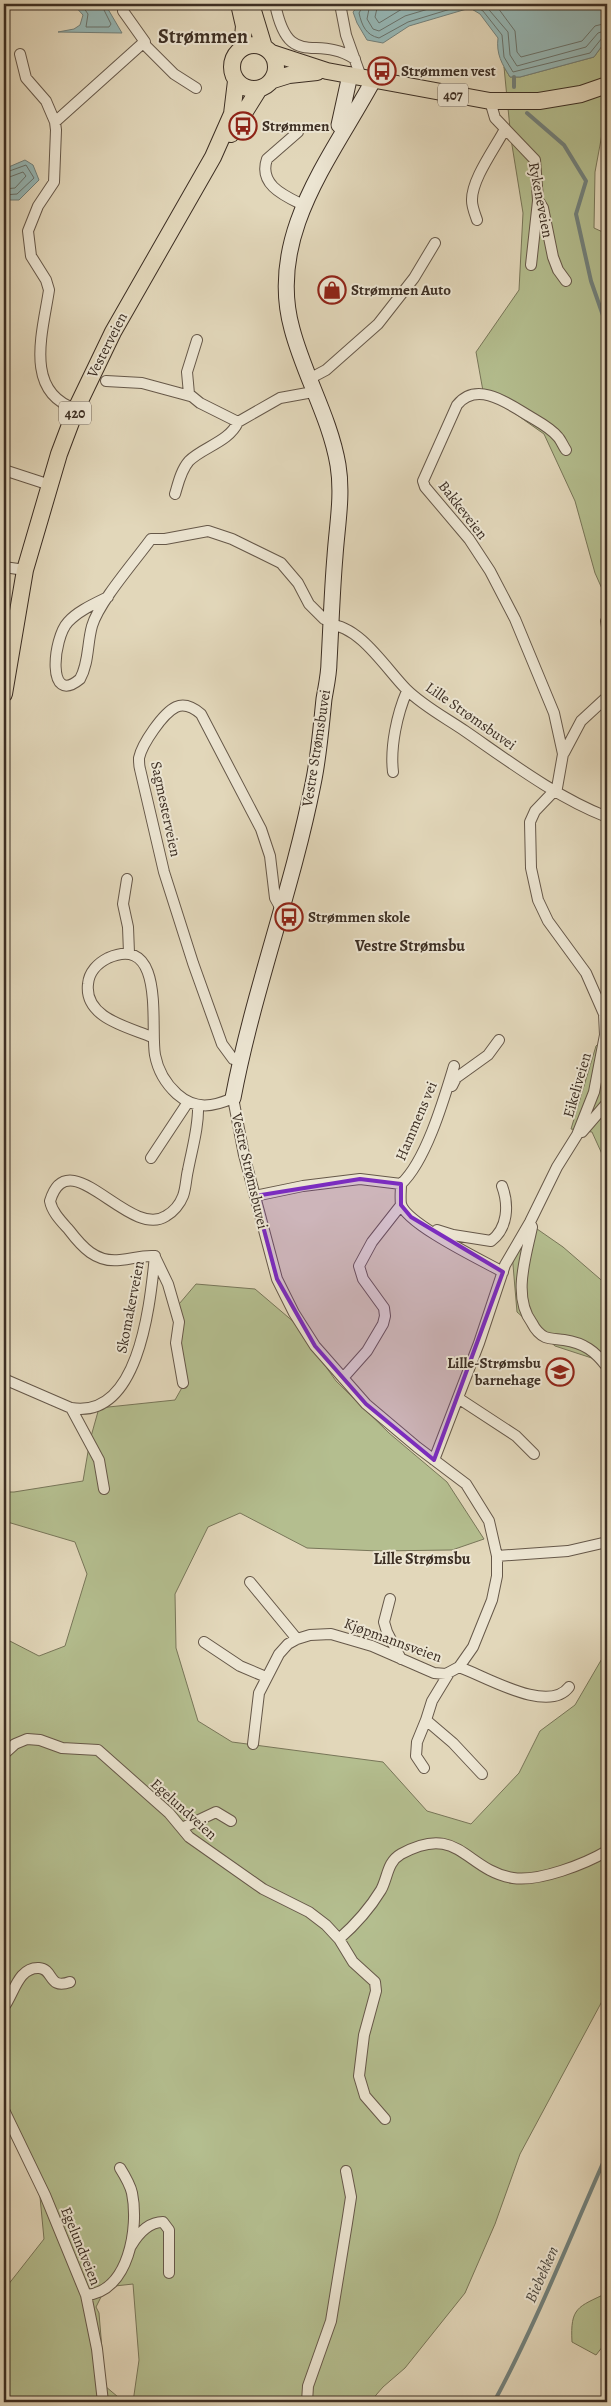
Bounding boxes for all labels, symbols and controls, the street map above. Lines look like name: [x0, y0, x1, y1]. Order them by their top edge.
district label: Strømmen: [158, 23, 248, 50]
bus stop icon: Strømmen vest: [367, 56, 397, 86]
place label: Strømmen vest: [401, 61, 496, 81]
road number: 407: [438, 84, 468, 106]
bus stop icon: Strømmen: [228, 111, 258, 141]
place label: Strømmen: [262, 116, 330, 136]
street label: Rykeneveien: [524, 160, 558, 240]
shop icon: Strømmen Auto: [317, 275, 347, 305]
place label: Strømmen Auto: [351, 280, 451, 300]
street label: Vesterveien: [82, 309, 132, 382]
road number: 420: [59, 402, 91, 424]
street label: Bakkeveien: [434, 476, 492, 544]
street label: Lille Strømsbuvei: [422, 677, 520, 755]
street label: Vestre Strømsbuvei: [297, 688, 335, 809]
street label: Sagmesterveien: [146, 759, 186, 859]
bus stop icon: Strømmen skole: [274, 902, 304, 932]
place label: Strømmen skole: [308, 907, 410, 927]
district label: Vestre Strømsbu: [354, 935, 465, 957]
street label: Eikeliveien: [558, 1050, 596, 1120]
street label: Hammens vei: [390, 1078, 442, 1164]
street label: Vestre Strømsbuvei: [227, 1110, 273, 1231]
street label: Skomakerveien: [111, 1259, 149, 1355]
place label: Lille-Strømsbu barnehage: [447, 1353, 542, 1390]
school or university icon: Lille-Strømsbu barnehage: [545, 1357, 575, 1387]
district label: Lille Strømsbu: [373, 1548, 471, 1570]
street label: Kjøpmannsveien: [341, 1613, 445, 1667]
street label: Egelundveien: [147, 1774, 221, 1844]
street label: Egelundveien: [56, 2204, 106, 2288]
water label: Biebekken: [520, 2243, 564, 2306]

